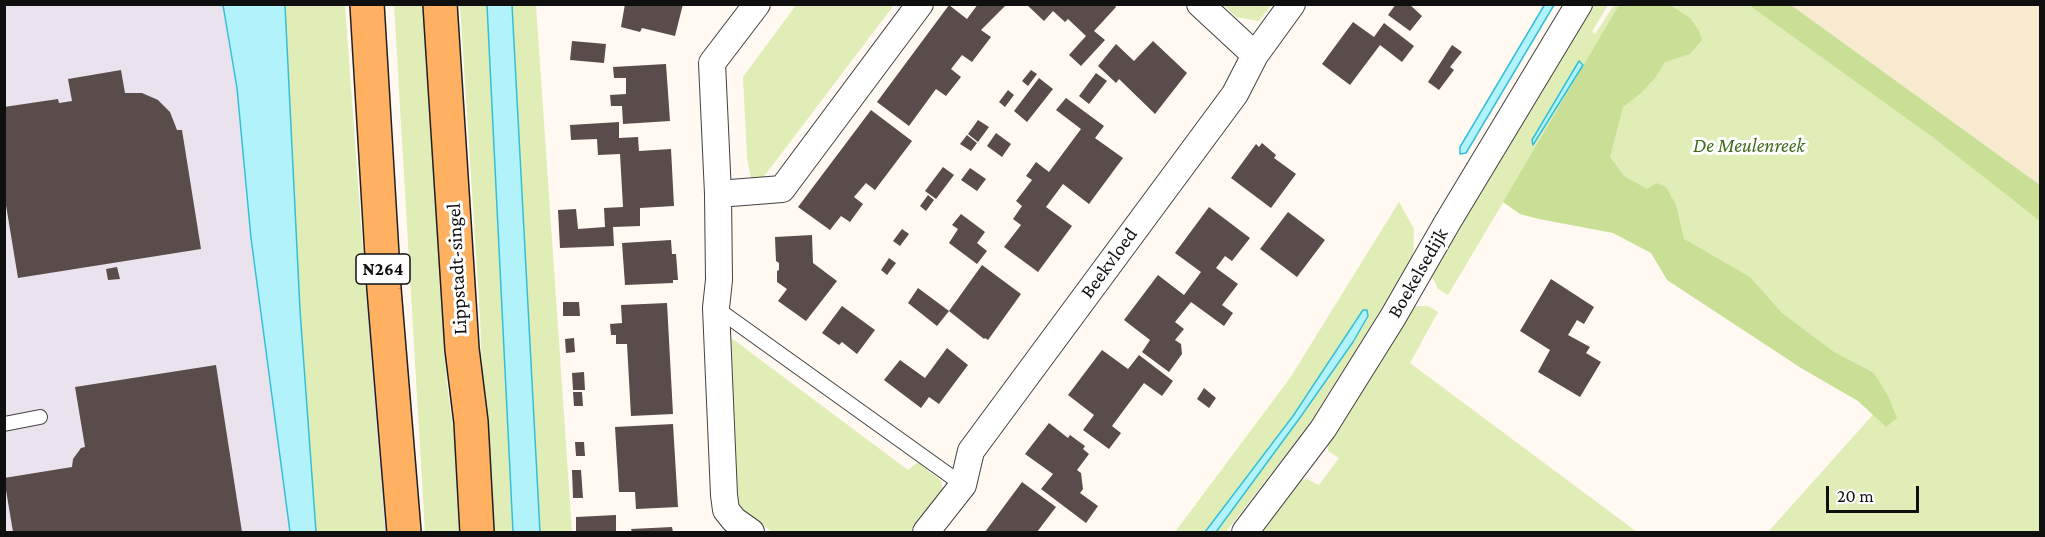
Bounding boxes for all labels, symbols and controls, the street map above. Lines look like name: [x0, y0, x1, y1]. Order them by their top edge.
park label: De Meulenreek: [1693, 134, 1805, 158]
street label: Lippstadt-singel: [442, 203, 472, 335]
street label: Beekvloed: [1075, 223, 1143, 303]
street label: Boekelsedijk: [1383, 224, 1453, 322]
road number: N264: [356, 254, 410, 284]
scale bar: [1829, 474, 1922, 512]
text: 20 m: [1837, 486, 1874, 506]

